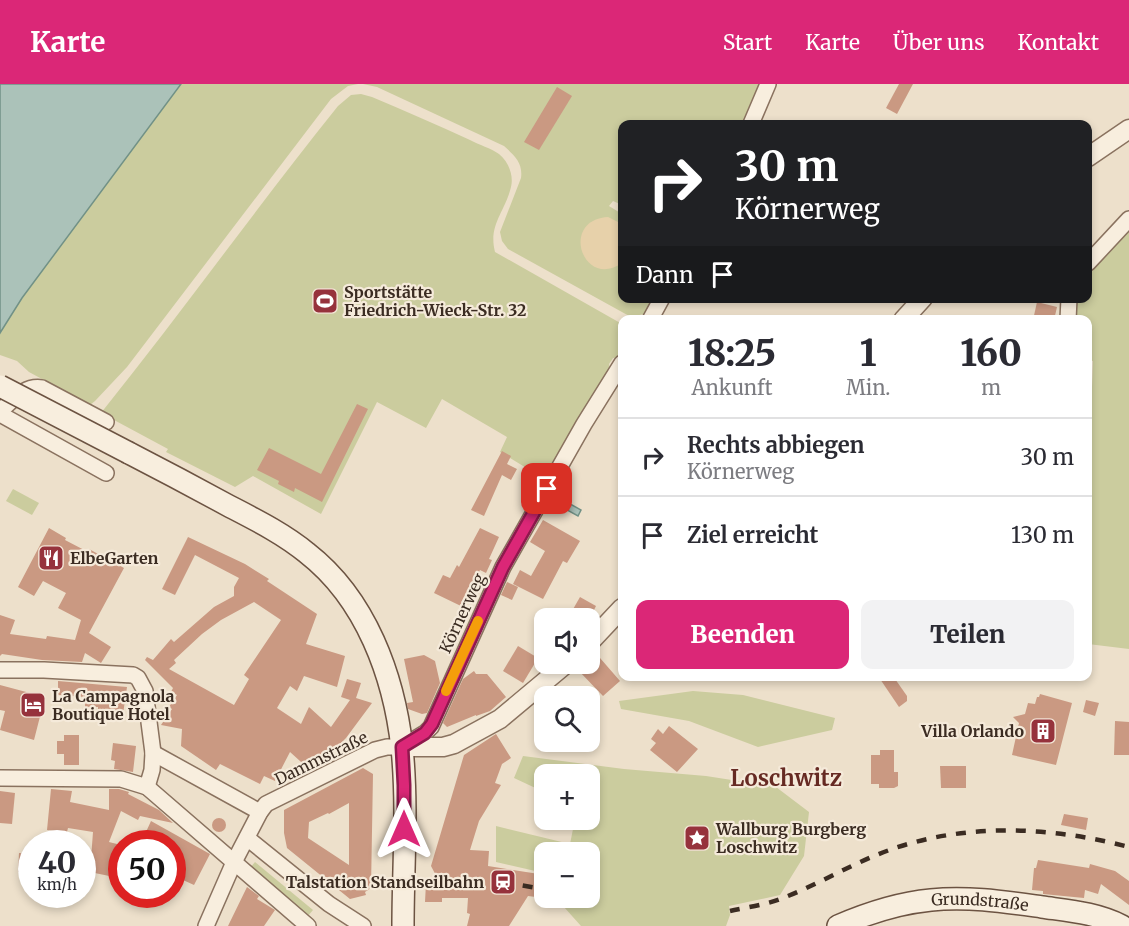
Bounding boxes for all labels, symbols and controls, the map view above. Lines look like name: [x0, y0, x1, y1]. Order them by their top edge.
text: Karte: [30, 24, 105, 60]
text: Start: [723, 29, 772, 56]
text: Karte: [805, 29, 860, 56]
text: Über uns: [893, 29, 984, 56]
text: Kontakt: [1017, 29, 1099, 56]
text: 30 m: [735, 140, 839, 192]
icon: right: [636, 144, 714, 222]
text: Körnerweg: [735, 192, 880, 226]
icon: arrive: [706, 258, 739, 291]
text: Dann: [636, 261, 694, 289]
place label: Sportstätte Friedrich-Wieck-Str. 32: [344, 282, 526, 320]
sports icon: Sportstätte Friedrich-Wieck-Str. 32: [310, 286, 340, 316]
text: 18:25: [688, 331, 776, 376]
text: 1: [860, 331, 877, 376]
text: 160: [960, 331, 1022, 376]
text: Ankunft: [691, 375, 773, 400]
text: Min.: [846, 375, 890, 400]
text: m: [981, 375, 1001, 400]
text: Rechts abbiegen: [687, 431, 864, 459]
icon: right: [636, 441, 669, 474]
text: 30 m: [1020, 443, 1074, 471]
text: Körnerweg: [687, 459, 794, 484]
pin: [521, 463, 572, 514]
icon: arrive: [530, 472, 563, 505]
icon: arrive: [636, 519, 669, 552]
text: Ziel erreicht: [687, 521, 818, 549]
text: 130 m: [1011, 521, 1074, 549]
restaurant icon: ElbeGarten: [36, 543, 66, 573]
place label: ElbeGarten: [70, 548, 158, 568]
street label: Körnerweg: [435, 570, 489, 656]
button: Beenden: [636, 600, 849, 669]
button: Teilen: [861, 600, 1074, 669]
map controls: [534, 608, 600, 908]
button: sound: [534, 608, 600, 674]
place label: La Campagnola Boutique Hotel: [52, 686, 174, 724]
button: search: [534, 686, 600, 752]
hotel icon: La Campagnola Boutique Hotel: [18, 690, 48, 720]
building icon: Villa Orlando: [1028, 716, 1058, 746]
place label: Villa Orlando: [920, 721, 1024, 741]
street label: Dammstraße: [271, 727, 371, 789]
button: +: [534, 764, 600, 830]
district label: Loschwitz: [730, 764, 842, 792]
position arrow: [372, 797, 436, 861]
place label: Wallburg Burgberg Loschwitz: [715, 819, 866, 857]
place icon: Wallburg Burgberg Loschwitz: [682, 823, 712, 853]
speed limit sign: 50: [108, 830, 186, 908]
button: −: [534, 842, 600, 908]
text: 40: [38, 843, 76, 881]
station icon: Talstation Standseilbahn: [488, 867, 518, 897]
place label: Talstation Standseilbahn: [286, 872, 484, 892]
text: km/h: [37, 875, 77, 894]
street label: Grundstraße: [930, 889, 1030, 915]

